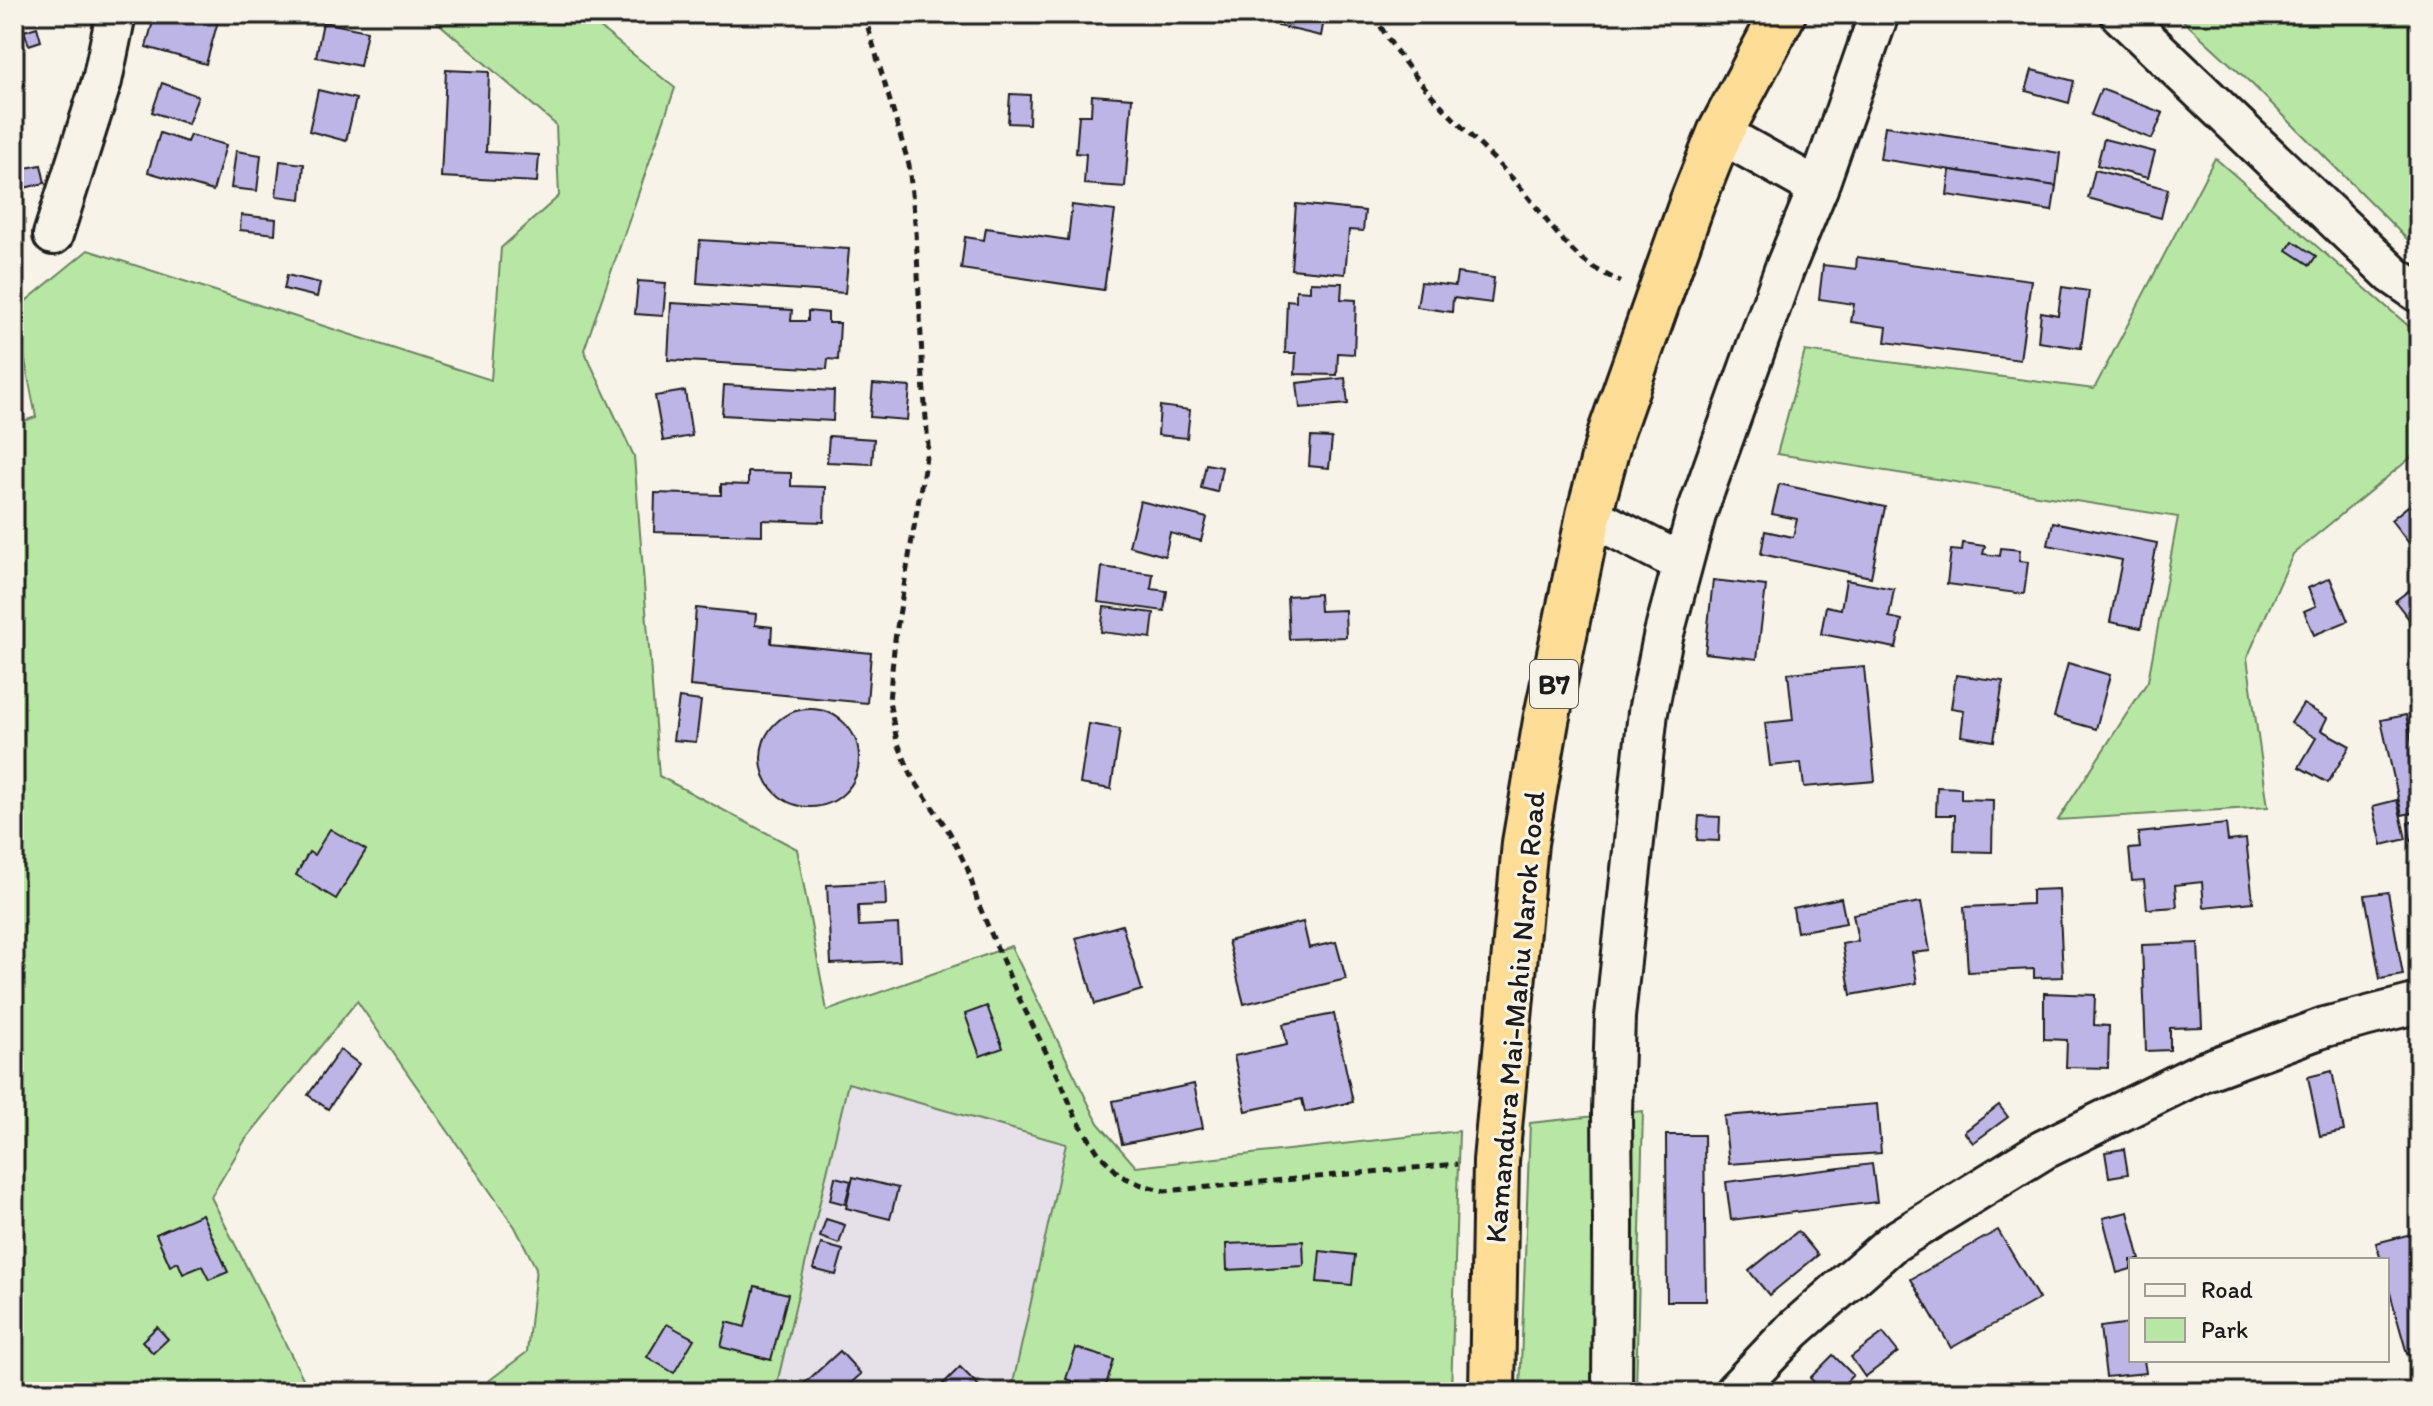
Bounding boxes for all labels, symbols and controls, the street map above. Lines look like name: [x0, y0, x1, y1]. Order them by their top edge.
road number: B7: [1530, 660, 1578, 708]
street label: Kamandura Mai-Mahiu Narok Road: [1476, 789, 1553, 1244]
legend: [2129, 1258, 2389, 1362]
text: Road: [2201, 1275, 2253, 1304]
text: Park: [2201, 1315, 2248, 1344]

